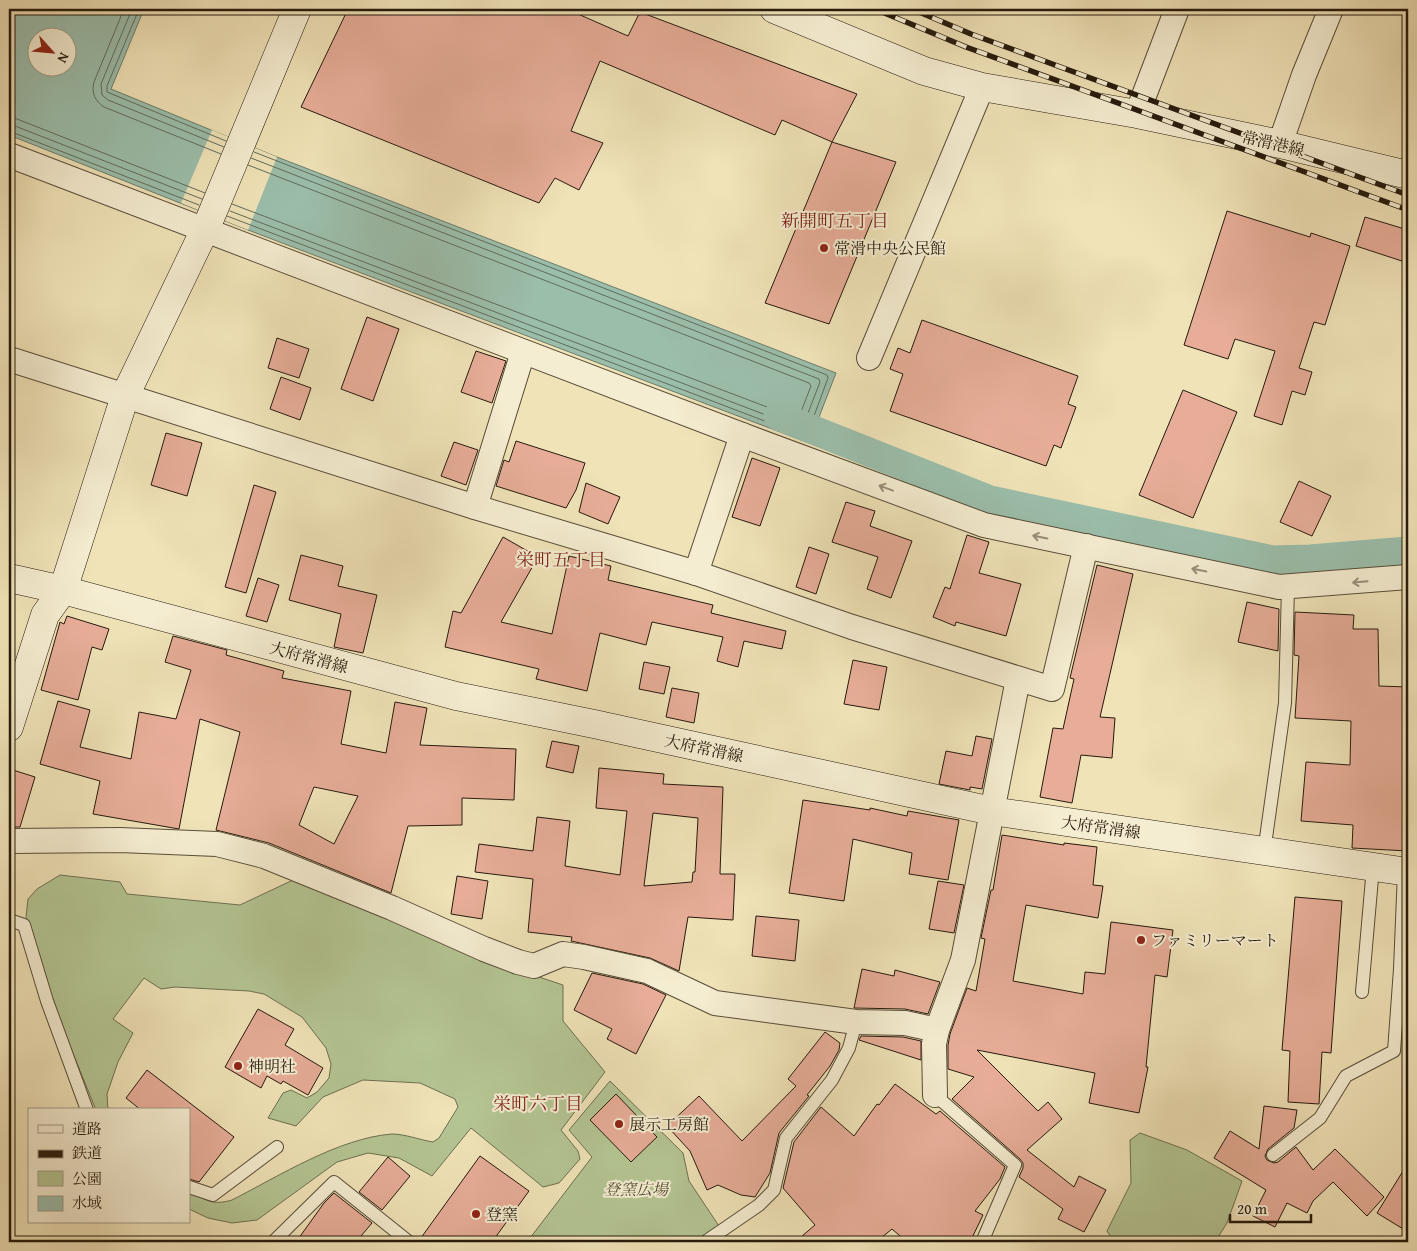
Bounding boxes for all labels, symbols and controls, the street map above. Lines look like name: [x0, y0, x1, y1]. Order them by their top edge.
north arrow: [28, 28, 78, 78]
text: N: [52, 49, 75, 67]
street label: 常滑港線: [1239, 124, 1307, 162]
district label: 新開町五丁目: [781, 207, 889, 234]
place label: 常滑中央公民館: [834, 236, 946, 260]
marker: 常滑中央公民館: [818, 242, 830, 254]
one-way arrow: [878, 483, 894, 492]
one-way arrow: [1033, 532, 1049, 541]
district label: 栄町五丁目: [516, 546, 606, 573]
one-way arrow: [1192, 565, 1208, 575]
one-way arrow: [1352, 577, 1368, 586]
street label: 大府常滑線: [267, 635, 351, 679]
street label: 大府常滑線: [662, 728, 746, 768]
street label: 大府常滑線: [1060, 810, 1142, 844]
place label: ファミリーマート: [1151, 928, 1279, 952]
marker: ファミリーマート: [1135, 934, 1147, 946]
place label: 神明社: [248, 1054, 296, 1078]
marker: 神明社: [232, 1060, 244, 1072]
district label: 栄町六丁目: [493, 1090, 583, 1117]
legend: [28, 1108, 190, 1224]
place label: 展示工房館: [629, 1112, 709, 1136]
text: 道路: [72, 1118, 102, 1139]
marker: 展示工房館: [613, 1118, 625, 1130]
text: 鉄道: [72, 1142, 102, 1163]
text: 公園: [72, 1168, 102, 1189]
park label: 登窯広場: [604, 1177, 670, 1201]
scale bar: [1230, 1191, 1311, 1223]
text: 水域: [72, 1192, 102, 1213]
text: 20 m: [1237, 1198, 1268, 1219]
place label: 登窯: [486, 1202, 518, 1226]
marker: 登窯: [470, 1208, 482, 1220]

